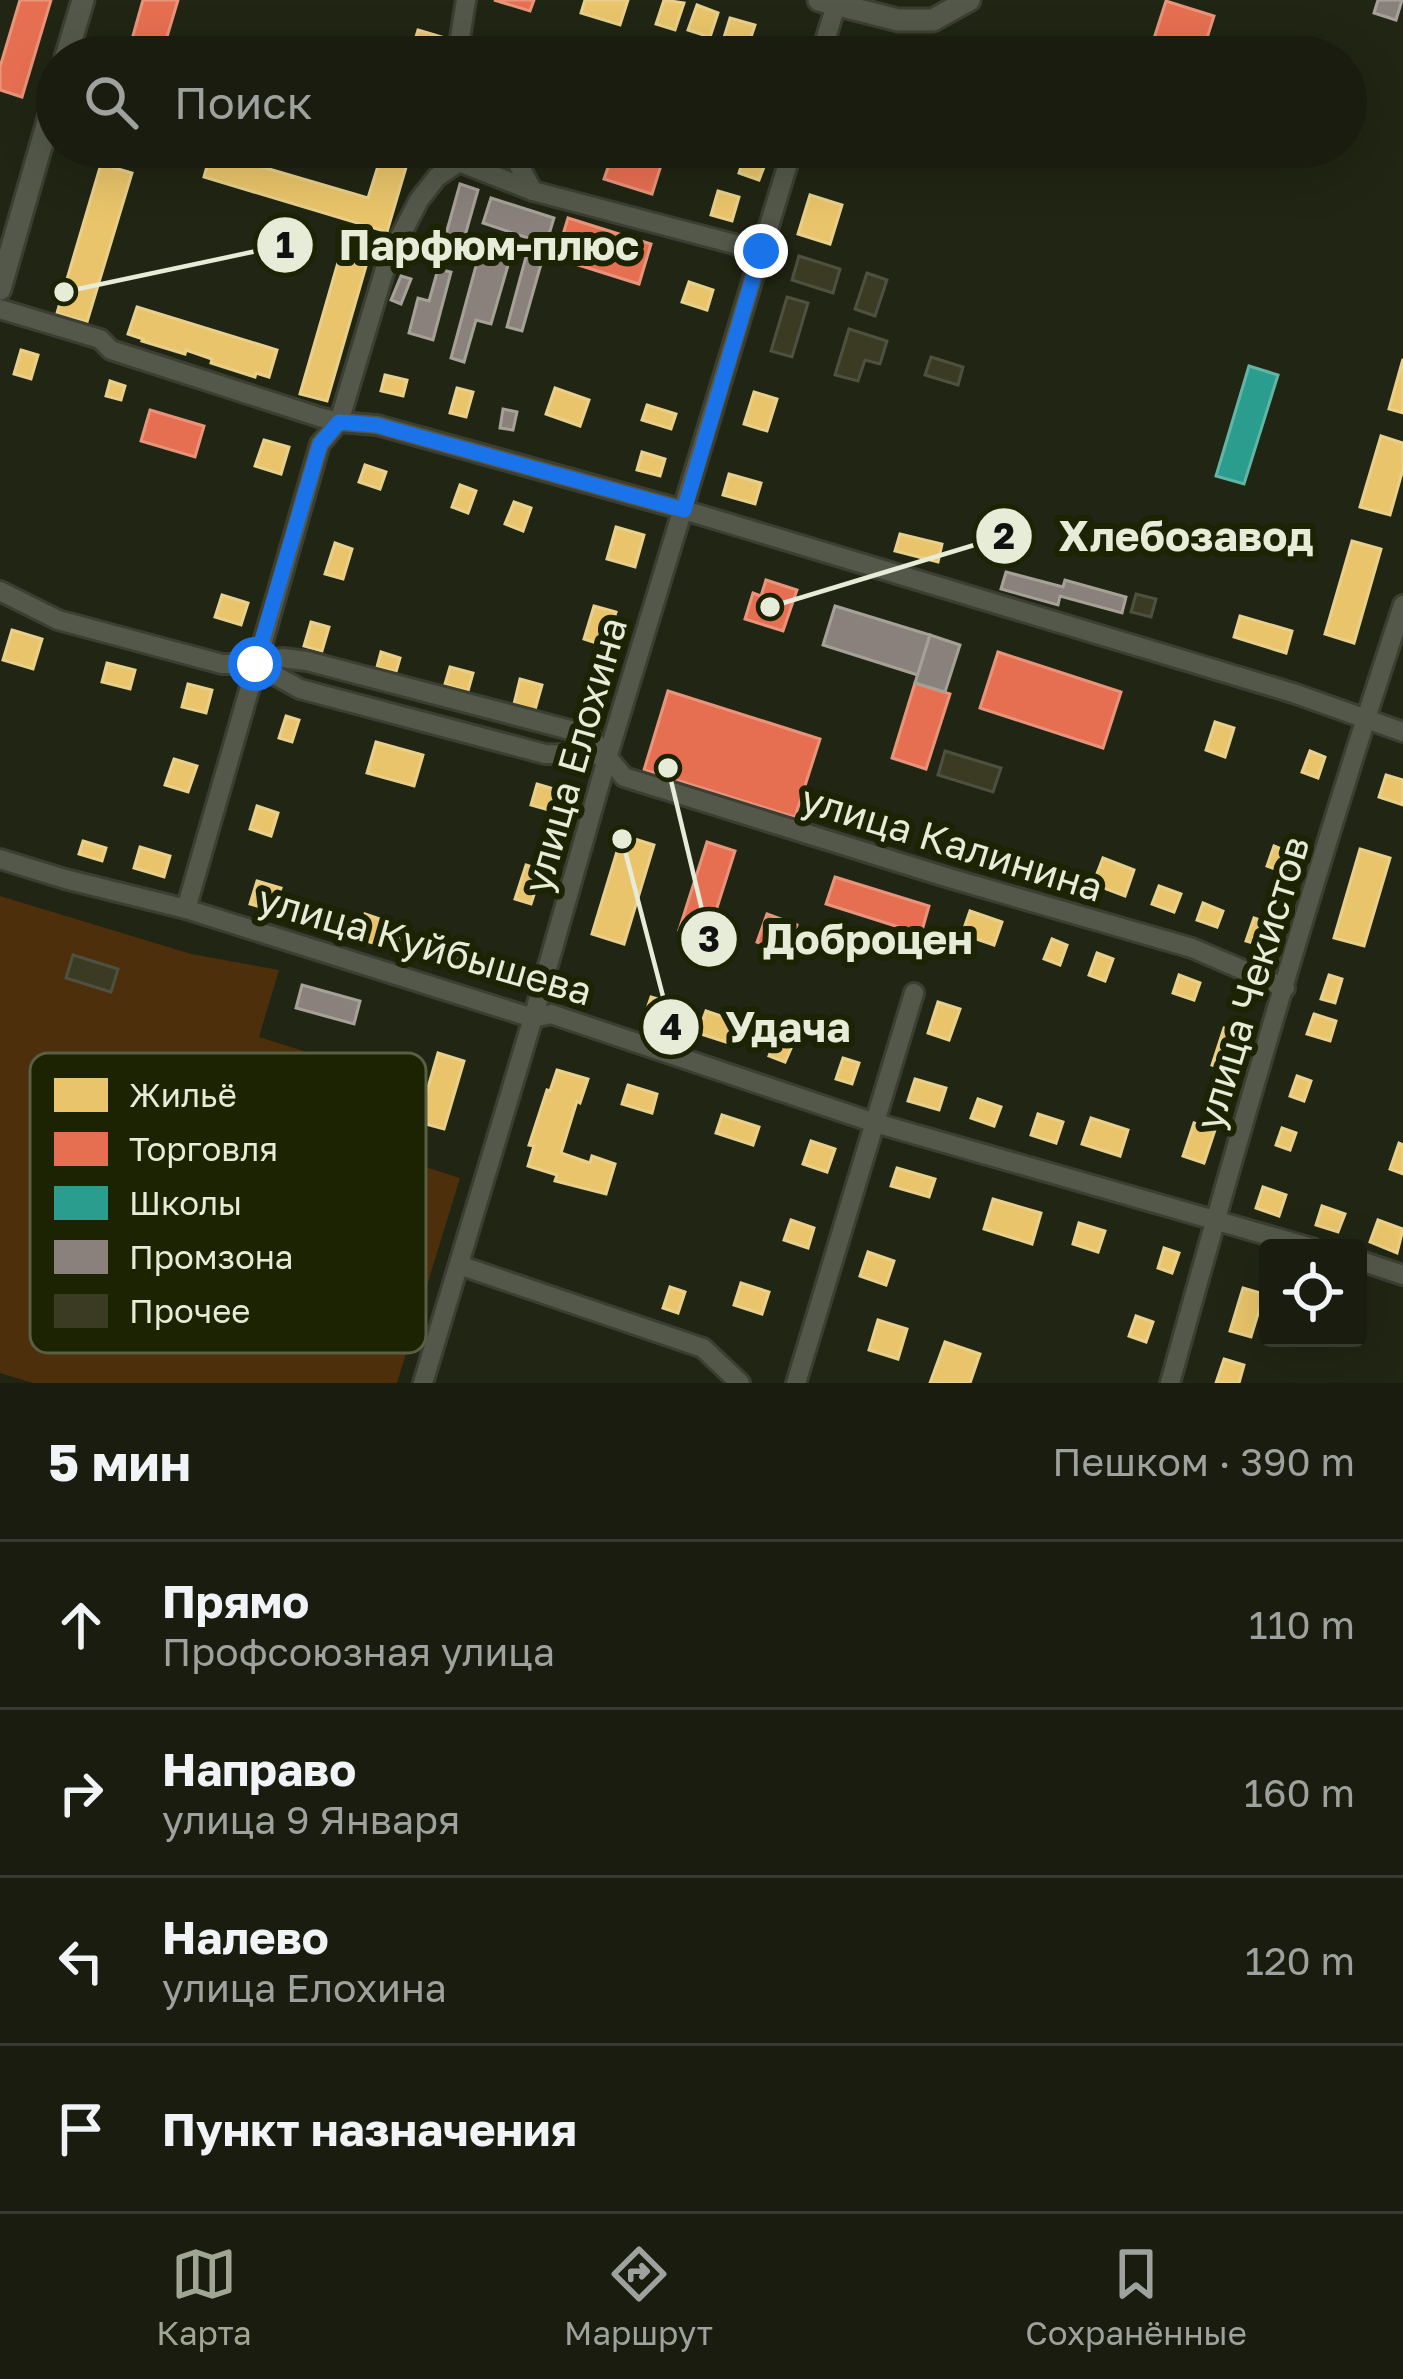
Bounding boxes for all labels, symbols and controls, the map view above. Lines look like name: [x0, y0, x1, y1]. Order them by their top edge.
search box: [36, 36, 1367, 168]
icon: search: [78, 69, 144, 135]
text: Поиск: [174, 75, 313, 129]
callout: Парфюм-плюс: [255, 206, 663, 284]
text: Парфюм-плюс: [339, 219, 639, 269]
text: 1: [276, 223, 294, 266]
route end: [734, 224, 788, 278]
callout: Хлебозавод: [974, 497, 1337, 575]
text: Хлебозавод: [1059, 510, 1313, 560]
text: 2: [993, 514, 1015, 557]
street label: улица Елохина: [513, 612, 636, 898]
route start: [228, 637, 282, 691]
street label: улица Калинина: [796, 774, 1109, 911]
street label: улица Чекистов: [1185, 830, 1318, 1135]
street label: улица Куйбышева: [253, 874, 598, 1015]
callout: Доброцен: [679, 900, 997, 978]
text: Доброцен: [763, 913, 973, 963]
text: 3: [698, 917, 720, 960]
callout: Удача: [641, 988, 875, 1066]
text: Удача: [725, 1001, 851, 1051]
text: 4: [660, 1005, 682, 1048]
legend: [30, 1053, 426, 1353]
text: Жильё: [129, 1075, 237, 1114]
text: Торговля: [129, 1129, 278, 1168]
text: Школы: [129, 1183, 242, 1222]
text: Промзона: [129, 1237, 294, 1276]
map controls: [1259, 1239, 1367, 1347]
button: locate: [1259, 1239, 1367, 1347]
text: Прочее: [129, 1291, 250, 1330]
text: 5 мин: [48, 1431, 191, 1492]
text: Пешком · 390 m: [1052, 1438, 1355, 1485]
text: Прямо: [162, 1574, 309, 1628]
icon: ahead: [48, 1592, 114, 1658]
text: 110 m: [1249, 1601, 1355, 1648]
text: Профсоюзная улица: [162, 1628, 555, 1675]
text: Направо: [162, 1742, 356, 1796]
icon: right: [48, 1760, 114, 1826]
text: 160 m: [1244, 1769, 1355, 1816]
text: улица 9 Января: [162, 1796, 460, 1843]
text: Налево: [162, 1910, 329, 1964]
icon: left: [48, 1928, 114, 1994]
text: 120 m: [1245, 1937, 1355, 1984]
text: улица Елохина: [162, 1964, 447, 2011]
icon: arrive: [48, 2096, 114, 2162]
text: Пункт назначения: [162, 2102, 577, 2156]
tab: Карта: [156, 2241, 252, 2352]
tab: Маршрут: [564, 2241, 713, 2352]
tab: Сохранённые: [1025, 2241, 1247, 2352]

